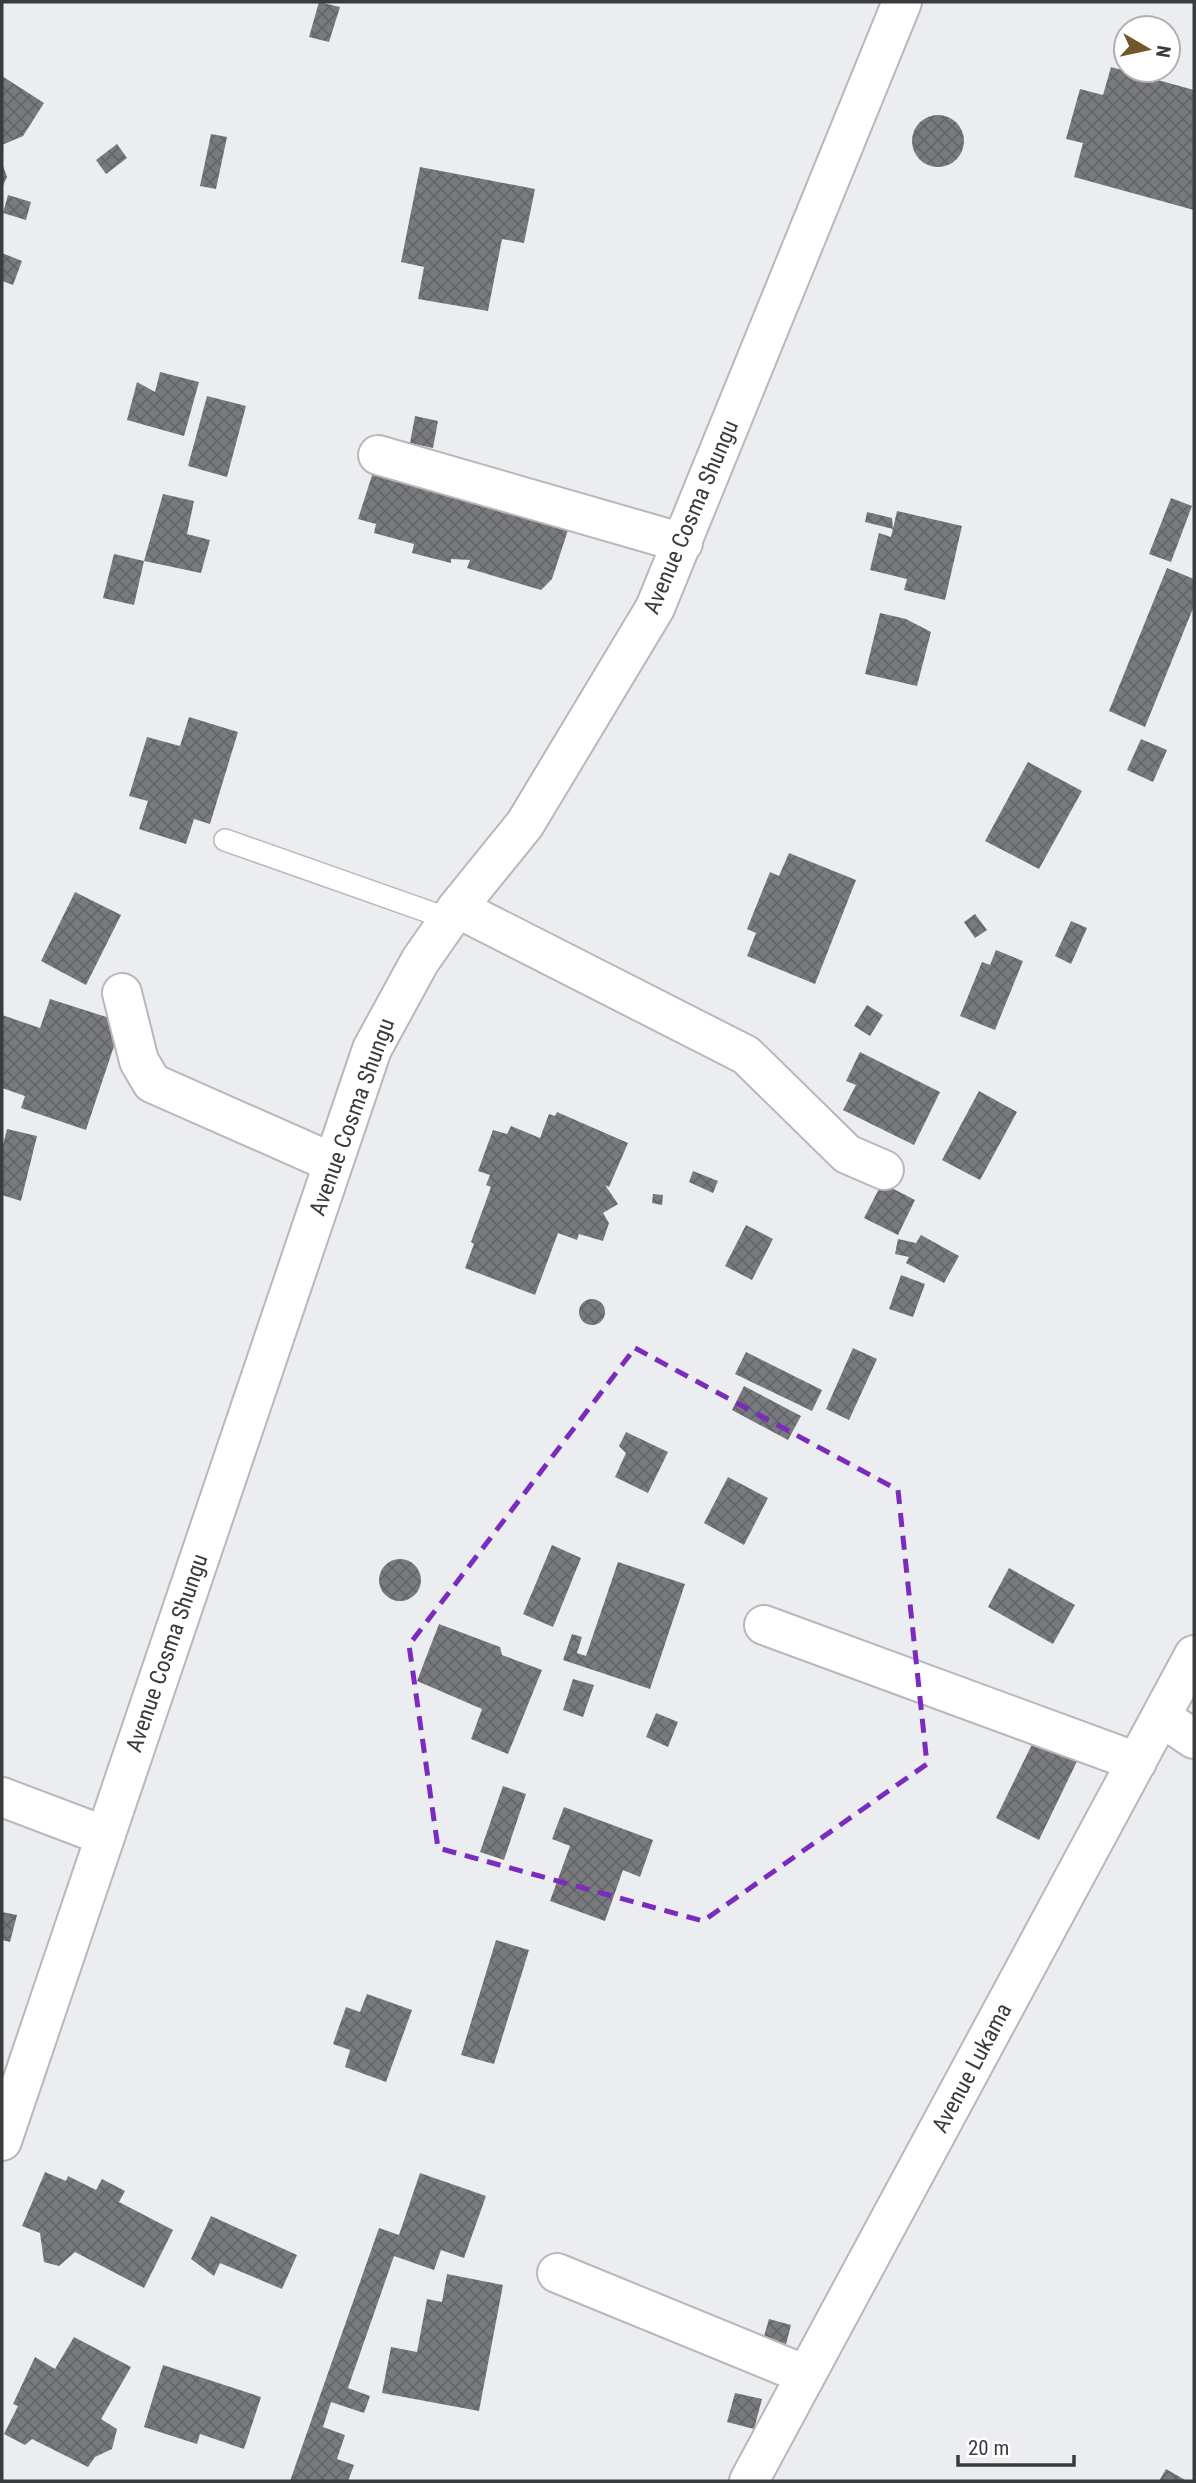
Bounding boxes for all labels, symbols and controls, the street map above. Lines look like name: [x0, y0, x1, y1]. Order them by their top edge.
north arrow: [1112, 14, 1182, 84]
text: N: [1151, 44, 1176, 59]
street label: Avenue Cosma Shungu: [638, 416, 744, 618]
street label: Avenue Cosma Shungu: [304, 1015, 400, 1219]
street label: Avenue Cosma Shungu: [120, 1550, 214, 1756]
street label: Avenue Lukama: [927, 1999, 1017, 2137]
scale bar: [958, 2424, 1074, 2468]
text: 20 m: [968, 2436, 1009, 2460]

